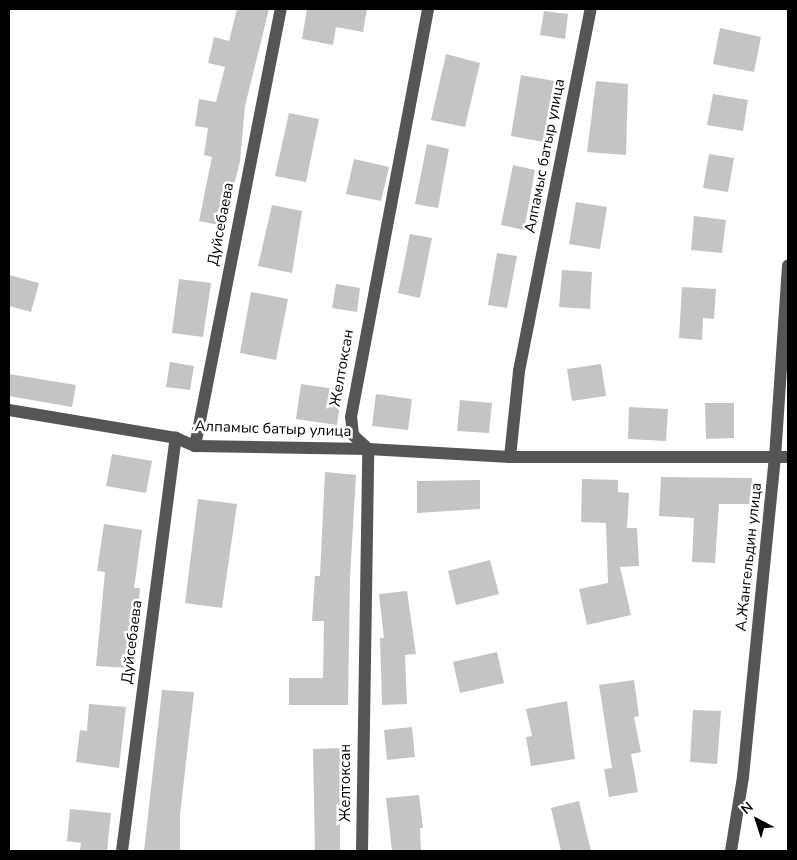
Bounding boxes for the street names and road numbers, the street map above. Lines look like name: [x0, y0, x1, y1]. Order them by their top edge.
street label: Алпамыс батыр улица: [521, 77, 569, 235]
street label: Дуйсебаева: [204, 181, 238, 267]
street label: Желтоксан: [326, 328, 358, 408]
street label: Алпамыс батыр улица: [194, 417, 352, 441]
street label: А.Жангельдин улица: [732, 482, 766, 632]
street label: Дуйсебаева: [118, 599, 146, 685]
street label: Желтоксан: [337, 744, 355, 822]

